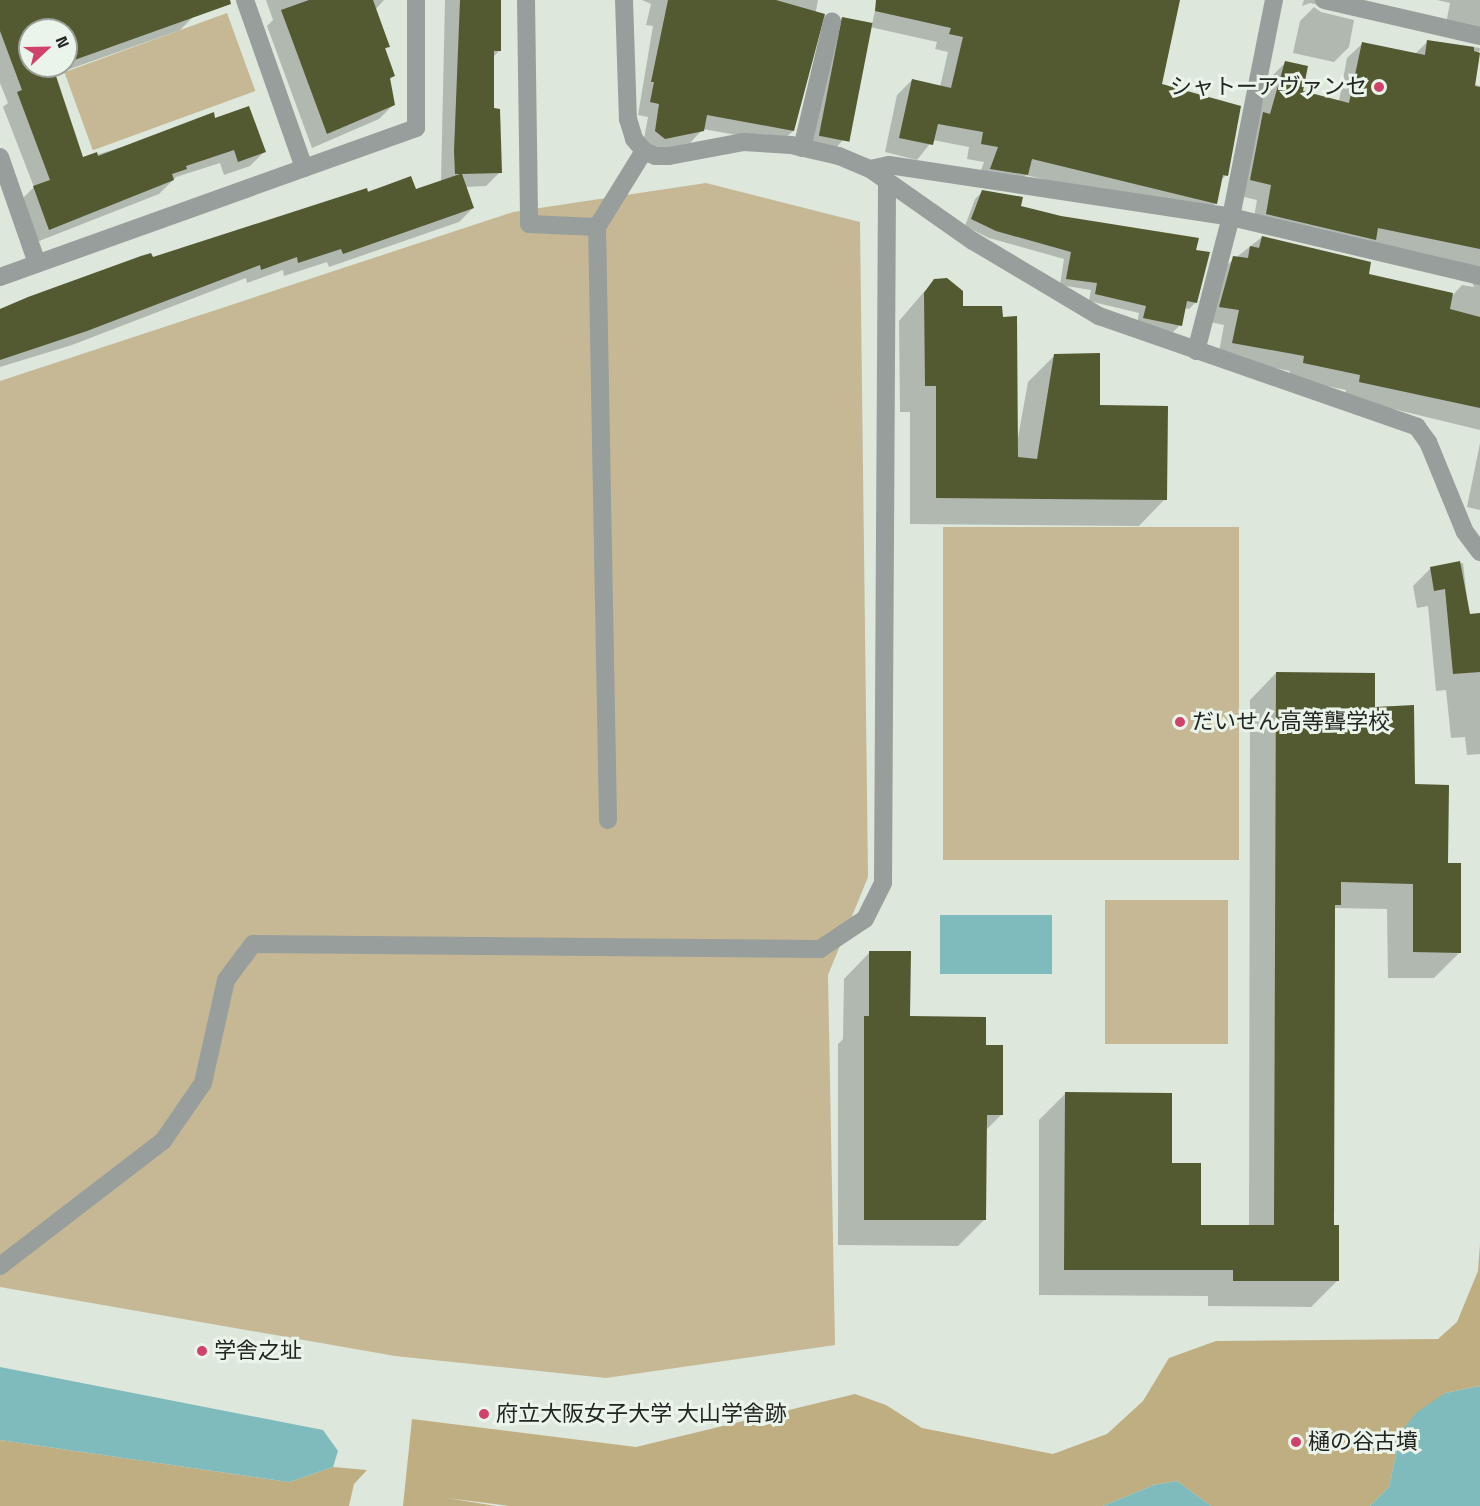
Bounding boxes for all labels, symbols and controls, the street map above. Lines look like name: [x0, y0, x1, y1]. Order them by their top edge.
north arrow: [18, 18, 78, 78]
text: N: [50, 32, 76, 52]
place label: シャトーアヴァンセ: [1169, 74, 1367, 100]
marker: シャトーアヴァンセ: [1372, 80, 1386, 94]
place label: だいせん高等聾学校: [1192, 709, 1390, 735]
marker: だいせん高等聾学校: [1173, 715, 1187, 729]
place label: 学舎之址: [214, 1338, 302, 1364]
marker: 学舎之址: [195, 1344, 209, 1358]
place label: 府立大阪女子大学 大山学舎跡: [496, 1401, 787, 1427]
marker: 府立大阪女子大学 大山学舎跡: [477, 1407, 491, 1421]
place label: 樋の谷古墳: [1308, 1429, 1418, 1455]
marker: 樋の谷古墳: [1289, 1435, 1303, 1449]

